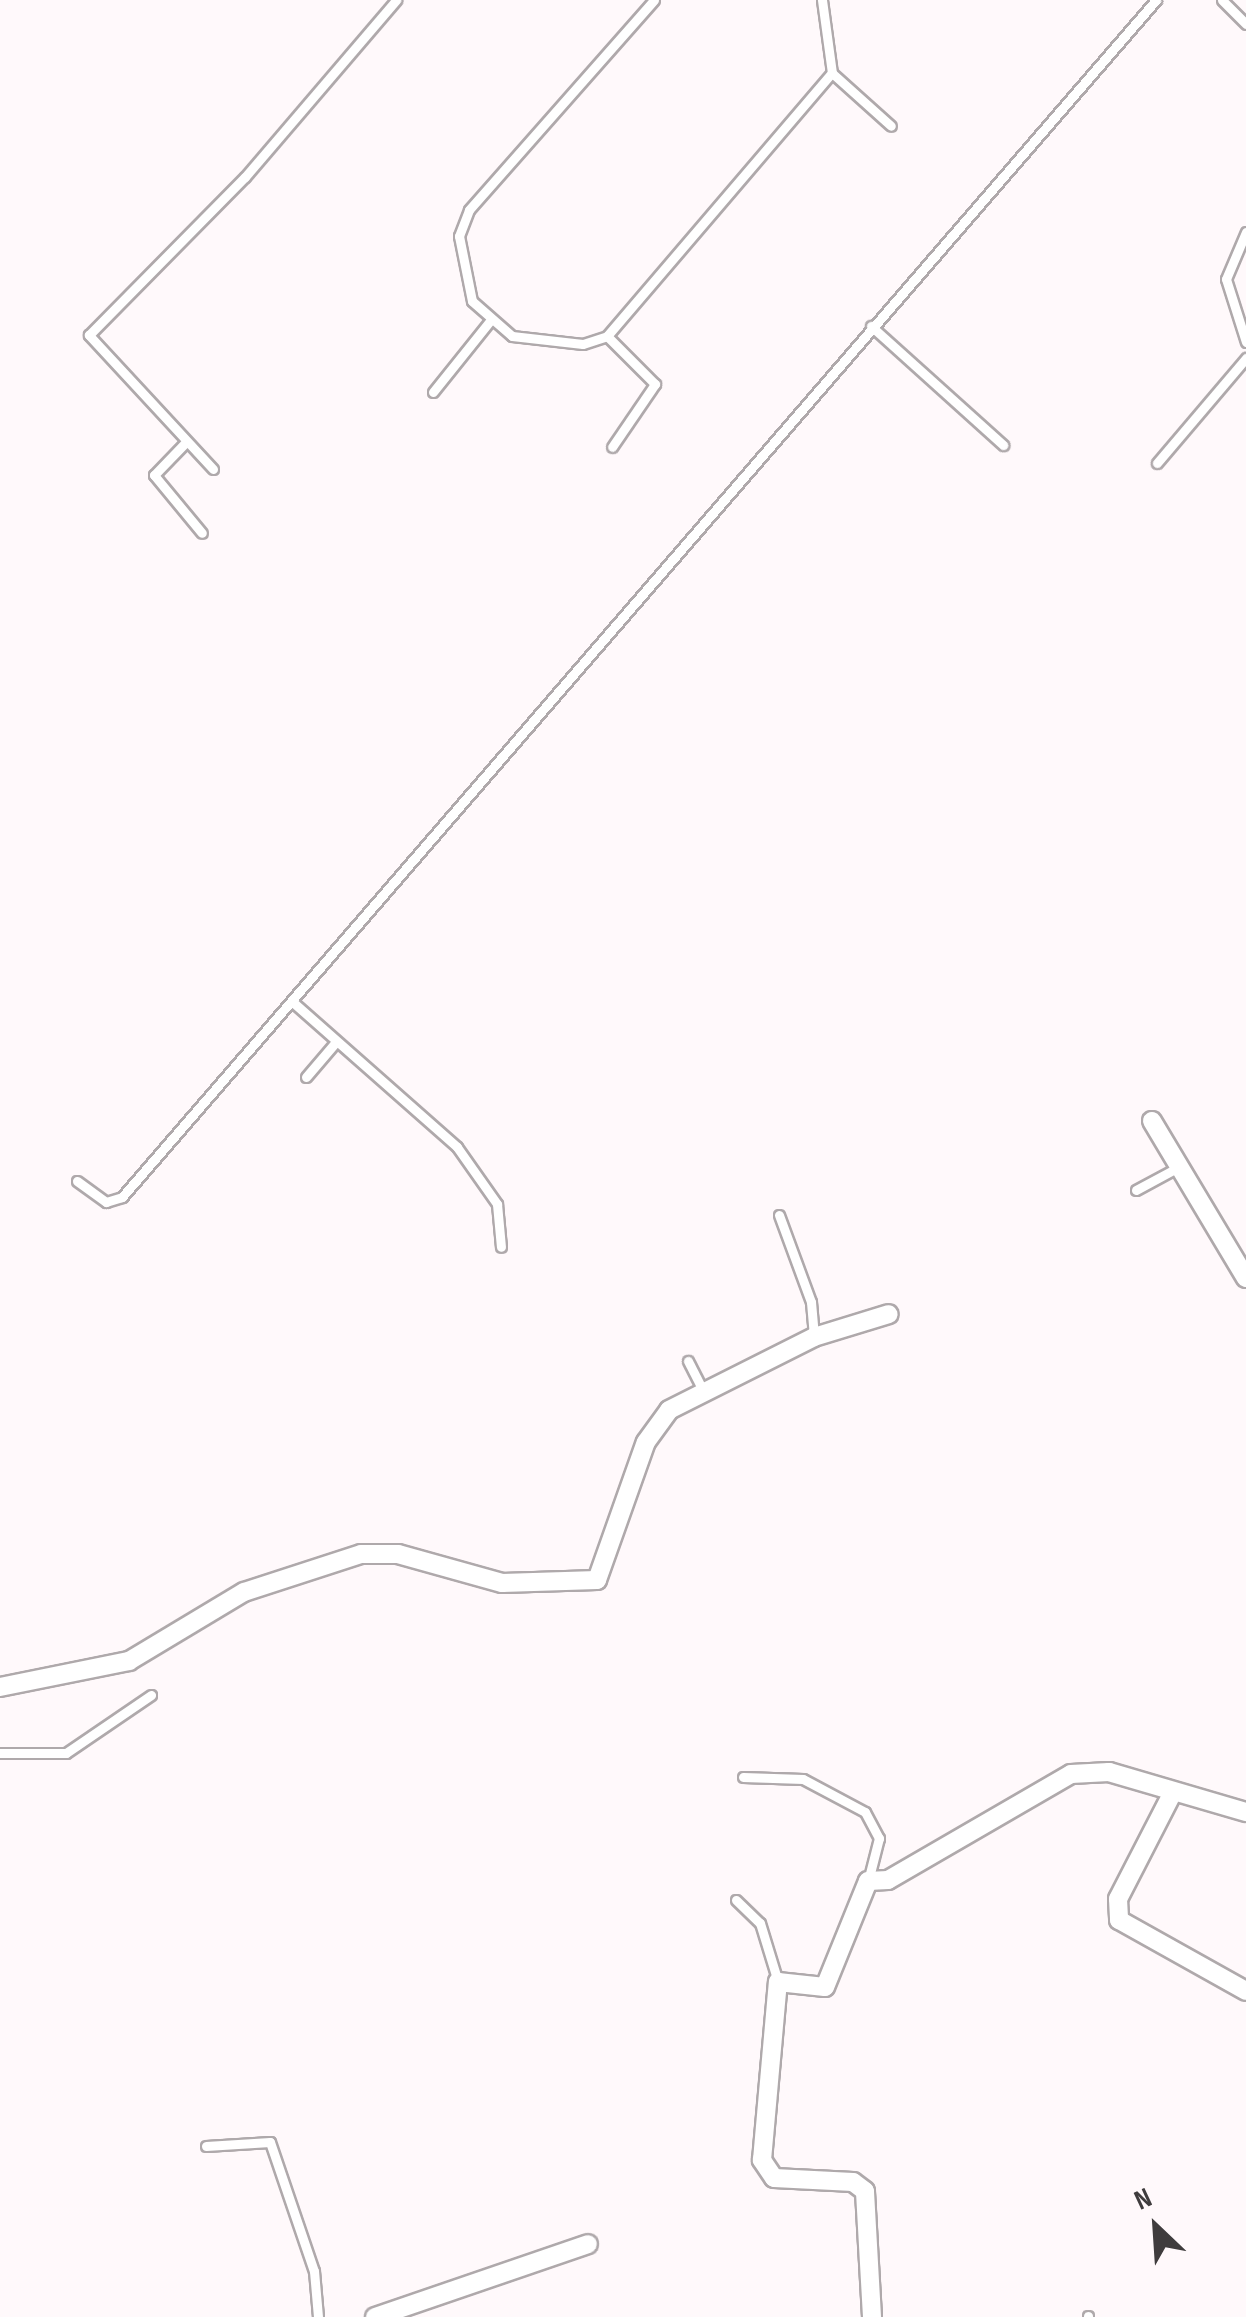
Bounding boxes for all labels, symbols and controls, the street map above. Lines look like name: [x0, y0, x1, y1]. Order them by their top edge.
north arrow: [1106, 2177, 1206, 2277]
text: N: [1129, 2181, 1157, 2217]

